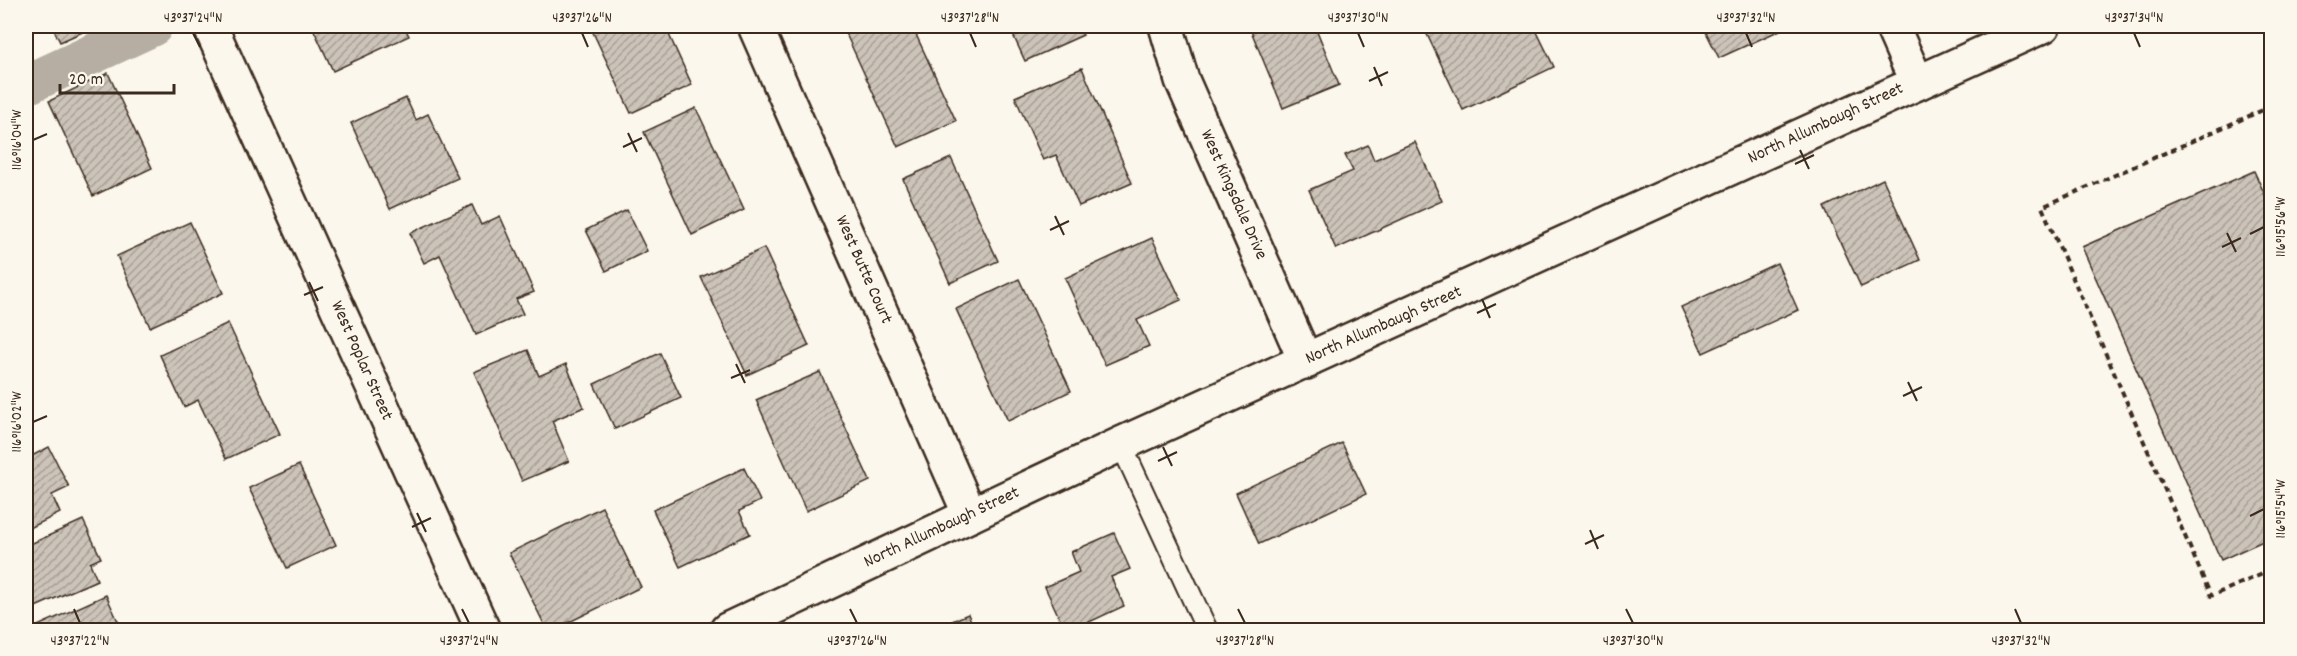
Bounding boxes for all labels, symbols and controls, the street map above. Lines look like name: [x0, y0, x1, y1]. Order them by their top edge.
text: 43°37'24"N: [164, 8, 222, 30]
text: 43°37'26"N: [552, 8, 612, 30]
text: 43°37'28"N: [941, 8, 999, 30]
text: 43°37'30"N: [1328, 8, 1388, 30]
text: 43°37'32"N: [1716, 8, 1776, 30]
text: 43°37'34"N: [2105, 8, 2163, 30]
scale bar: [60, 57, 174, 95]
text: 20 m: [69, 68, 103, 93]
street label: North Allumbaugh Street: [1744, 77, 1908, 171]
text: 116°16'04"W: [7, 109, 29, 170]
street label: West Kingsdale Drive: [1193, 126, 1273, 264]
text: 116°15'56"W: [2271, 197, 2293, 257]
street label: West Butte Court: [828, 212, 898, 328]
street label: North Allumbaugh Street: [1302, 280, 1467, 372]
street label: West Poplar Street: [323, 297, 399, 425]
text: 116°16'02"W: [7, 391, 29, 453]
text: 116°15'54"W: [2271, 479, 2293, 539]
street label: North Allumbaugh Street: [860, 481, 1024, 575]
text: 43°37'22"N: [51, 631, 109, 653]
text: 43°37'24"N: [440, 631, 498, 653]
text: 43°37'26"N: [827, 631, 887, 653]
text: 43°37'28"N: [1216, 631, 1274, 653]
text: 43°37'30"N: [1603, 631, 1663, 653]
text: 43°37'32"N: [1991, 631, 2051, 653]

